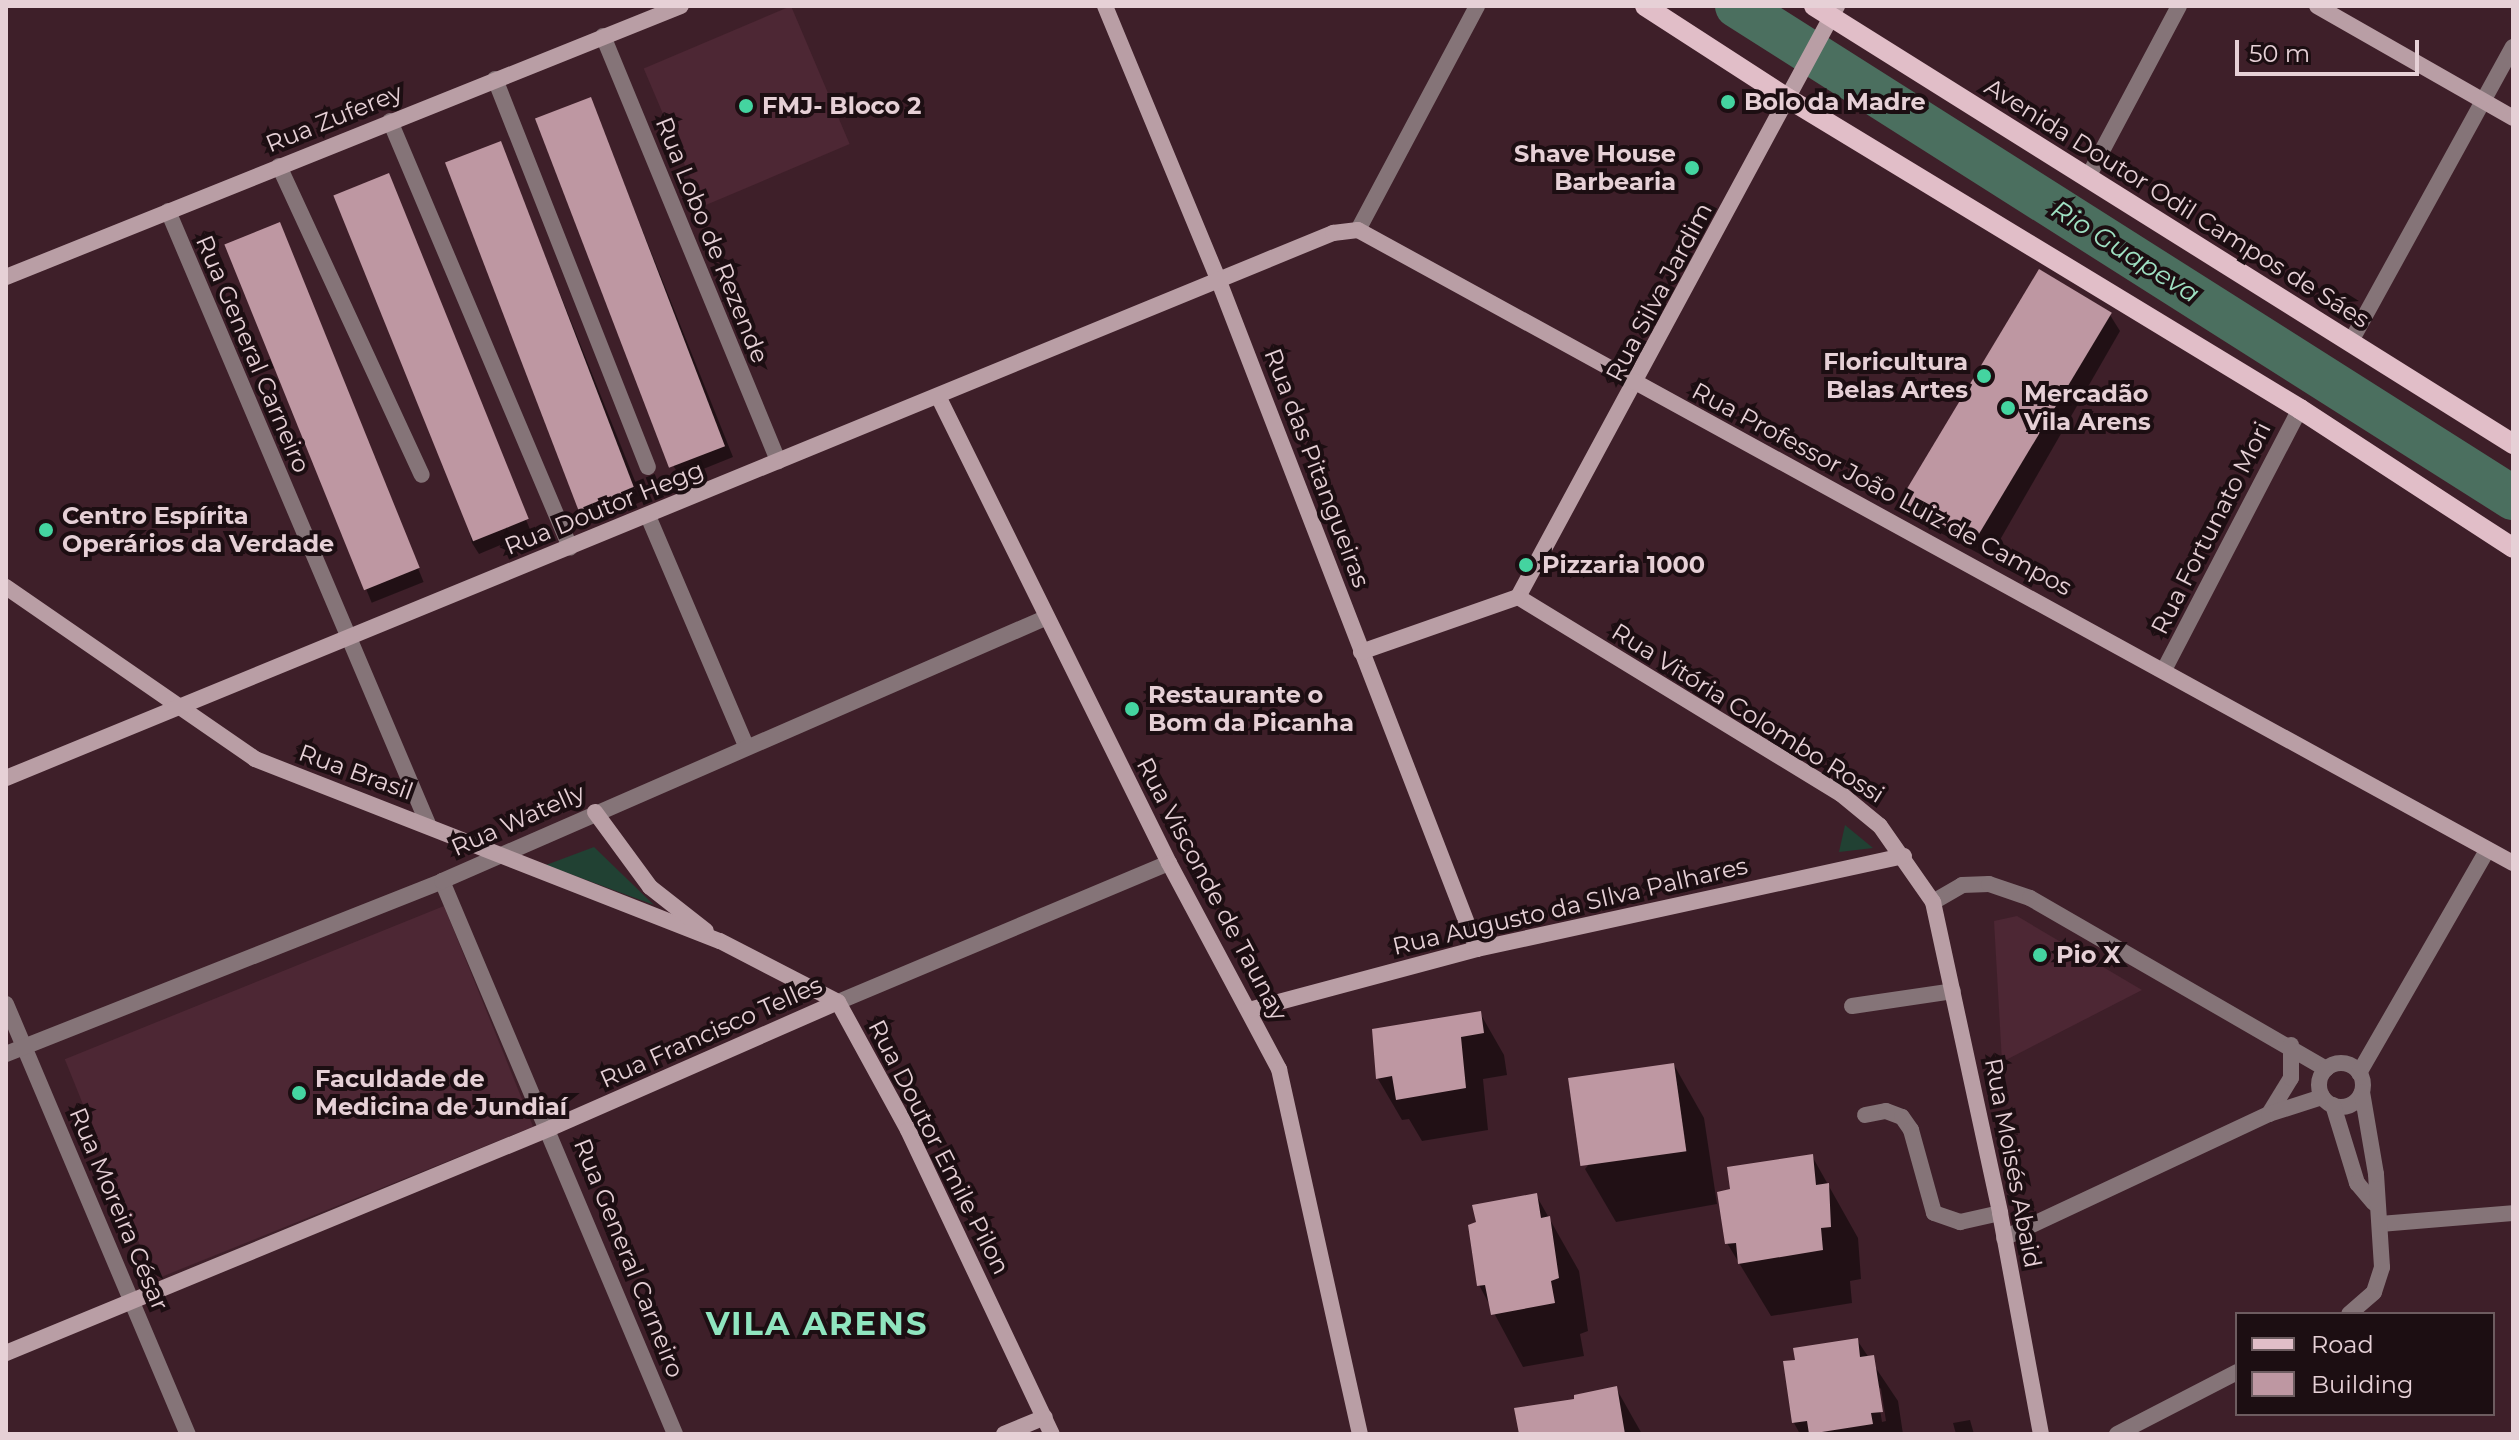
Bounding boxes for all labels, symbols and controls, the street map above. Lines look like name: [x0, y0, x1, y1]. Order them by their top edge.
scale bar: [2239, 24, 2423, 74]
text: 50 m: [2249, 39, 2310, 68]
street label: Avenida Doutor Odil Campos de Sáes: [1979, 72, 2375, 334]
street label: Rua Zuferey: [262, 78, 406, 158]
place label: Bolo da Madre: [1744, 88, 1926, 116]
place label: FMJ- Bloco 2: [762, 92, 921, 120]
marker: Bolo da Madre: [1719, 93, 1737, 111]
marker: FMJ- Bloco 2: [737, 97, 755, 115]
street label: Rua Lobo de Rezende: [649, 113, 775, 367]
place label: Shave House Barbearia: [1514, 140, 1676, 196]
marker: Shave House Barbearia: [1683, 159, 1701, 177]
water label: Rio Guapeva: [2045, 194, 2205, 310]
street label: Rua Silva Jardim: [1600, 198, 1718, 386]
street label: Rua General Carneiro: [190, 231, 316, 477]
street label: Rua das Pitangueiras: [1258, 344, 1376, 592]
place label: Floricultura Belas Artes: [1823, 348, 1968, 404]
marker: Floricultura Belas Artes: [1975, 367, 1993, 385]
street label: Rua Professor João Luiz de Campos: [1687, 376, 2077, 602]
place label: Mercadão Vila Arens: [2024, 380, 2151, 436]
marker: Mercadão Vila Arens: [1999, 399, 2017, 417]
street label: Rua Fortunato Mori: [2145, 417, 2277, 639]
street label: Rua Doutor Hegg: [500, 455, 708, 561]
place label: Centro Espírita Operários da Verdade: [62, 502, 334, 558]
marker: Centro Espírita Operários da Verdade: [37, 521, 55, 539]
place label: Pizzaria 1000: [1542, 551, 1705, 579]
marker: Pizzaria 1000: [1517, 556, 1535, 574]
street label: Rua Vitória Colombo Rossi: [1607, 617, 1889, 809]
place label: Restaurante o Bom da Picanha: [1148, 681, 1354, 737]
marker: Restaurante o Bom da Picanha: [1123, 700, 1141, 718]
street label: Rua Brasil: [295, 738, 417, 806]
street label: Rua Visconde de Taunay: [1130, 753, 1294, 1025]
street label: Rua Watelly: [447, 778, 589, 862]
street label: Rua Augusto da SIlva Palhares: [1390, 851, 1750, 961]
place label: Pio X: [2056, 941, 2120, 969]
marker: Pio X: [2031, 946, 2049, 964]
street label: Rua Francisco Telles: [595, 970, 827, 1094]
street label: Rua Doutor Emile Pilon: [862, 1015, 1016, 1279]
street label: Rua Moisés Abaid: [1979, 1056, 2047, 1270]
place label: Faculdade de Medicina de Jundiaí: [315, 1065, 567, 1121]
marker: Faculdade de Medicina de Jundiaí: [290, 1084, 308, 1102]
street label: Rua Moreira César: [63, 1103, 175, 1315]
street label: Rua General Carneiro: [568, 1134, 690, 1382]
district label: VILA ARENS: [706, 1305, 928, 1343]
legend: [2235, 1312, 2495, 1416]
text: Road: [2311, 1330, 2374, 1359]
text: Building: [2311, 1370, 2414, 1399]

